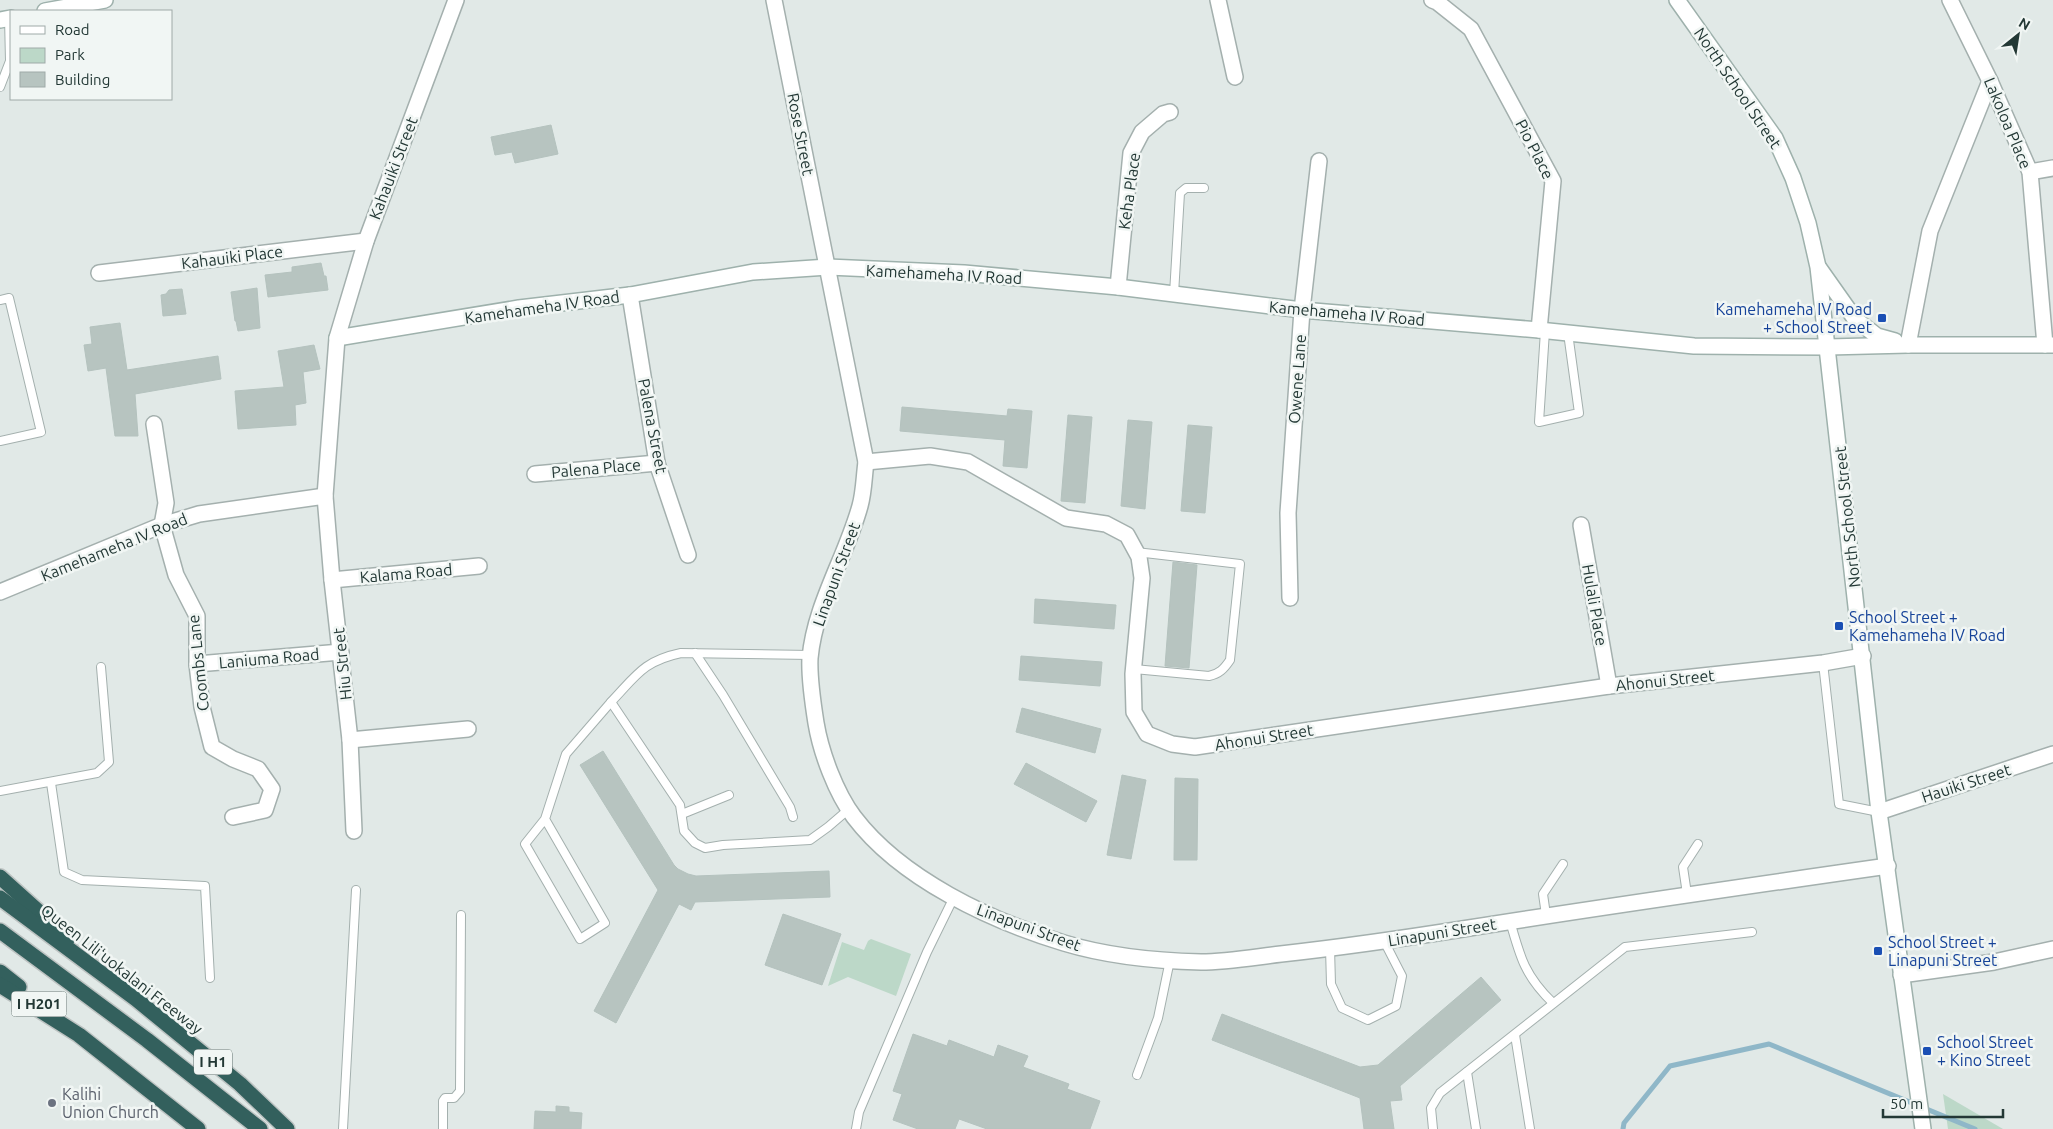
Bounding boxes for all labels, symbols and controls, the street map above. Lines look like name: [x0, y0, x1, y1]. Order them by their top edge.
legend: [10, 10, 172, 100]
north arrow: [1993, 10, 2043, 60]
text: N: [2016, 14, 2033, 33]
text: Road: [55, 21, 90, 38]
street label: North School Street: [1691, 24, 1786, 153]
text: Park: [55, 46, 85, 63]
text: Building: [55, 71, 110, 88]
street label: Lakoloa Place: [1981, 75, 2035, 171]
street label: Rose Street: [784, 91, 818, 177]
street label: Kahauiki Street: [365, 113, 421, 222]
street label: Pio Place: [1512, 116, 1558, 182]
street label: Keha Place: [1115, 151, 1143, 231]
street label: Kahauiki Place: [180, 242, 284, 272]
street label: Kamehameha IV Road: [865, 261, 1023, 287]
street label: Kamehameha IV Road: [463, 287, 621, 327]
street label: Kamehameha IV Road: [1268, 297, 1426, 329]
place label: Kamehameha IV Road + School Street: [1716, 300, 1873, 336]
marker: Kamehameha IV Road + School Street: [1876, 312, 1888, 324]
street label: Owene Lane: [1285, 334, 1309, 424]
street label: Palena Street: [635, 377, 671, 476]
street label: North School Street: [1831, 445, 1863, 589]
street label: Palena Place: [550, 455, 642, 481]
street label: Kamehameha IV Road: [38, 509, 190, 585]
street label: Linapuni Street: [809, 519, 863, 628]
street label: Kalama Road: [359, 560, 453, 586]
street label: Hulali Place: [1579, 563, 1611, 647]
place label: School Street + Kamehameha IV Road: [1849, 608, 2005, 644]
street label: Coombs Lane: [184, 614, 212, 712]
marker: School Street + Kamehameha IV Road: [1833, 620, 1845, 632]
street label: Hiu Street: [329, 626, 355, 701]
street label: Laniuma Road: [218, 645, 320, 671]
street label: Ahonui Street: [1615, 666, 1716, 694]
street label: Ahonui Street: [1214, 720, 1315, 754]
street label: Hauiki Street: [1919, 760, 2014, 806]
street label: Queen Liliʻuokalani Freeway: [38, 900, 206, 1038]
street label: Linapuni Street: [975, 900, 1084, 954]
street label: Linapuni Street: [1387, 914, 1498, 949]
place label: School Street + Linapuni Street: [1888, 933, 1998, 969]
marker: School Street + Linapuni Street: [1872, 945, 1884, 957]
road number: I H201: [12, 992, 66, 1016]
place label: School Street + Kino Street: [1937, 1033, 2034, 1069]
marker: School Street + Kino Street: [1921, 1045, 1933, 1057]
road number: I H1: [194, 1050, 232, 1074]
place label: Kalihi Union Church: [62, 1085, 159, 1121]
scale bar: [1883, 1086, 2003, 1118]
text: 50 m: [1890, 1095, 1923, 1112]
marker: Kalihi Union Church: [46, 1097, 58, 1109]

